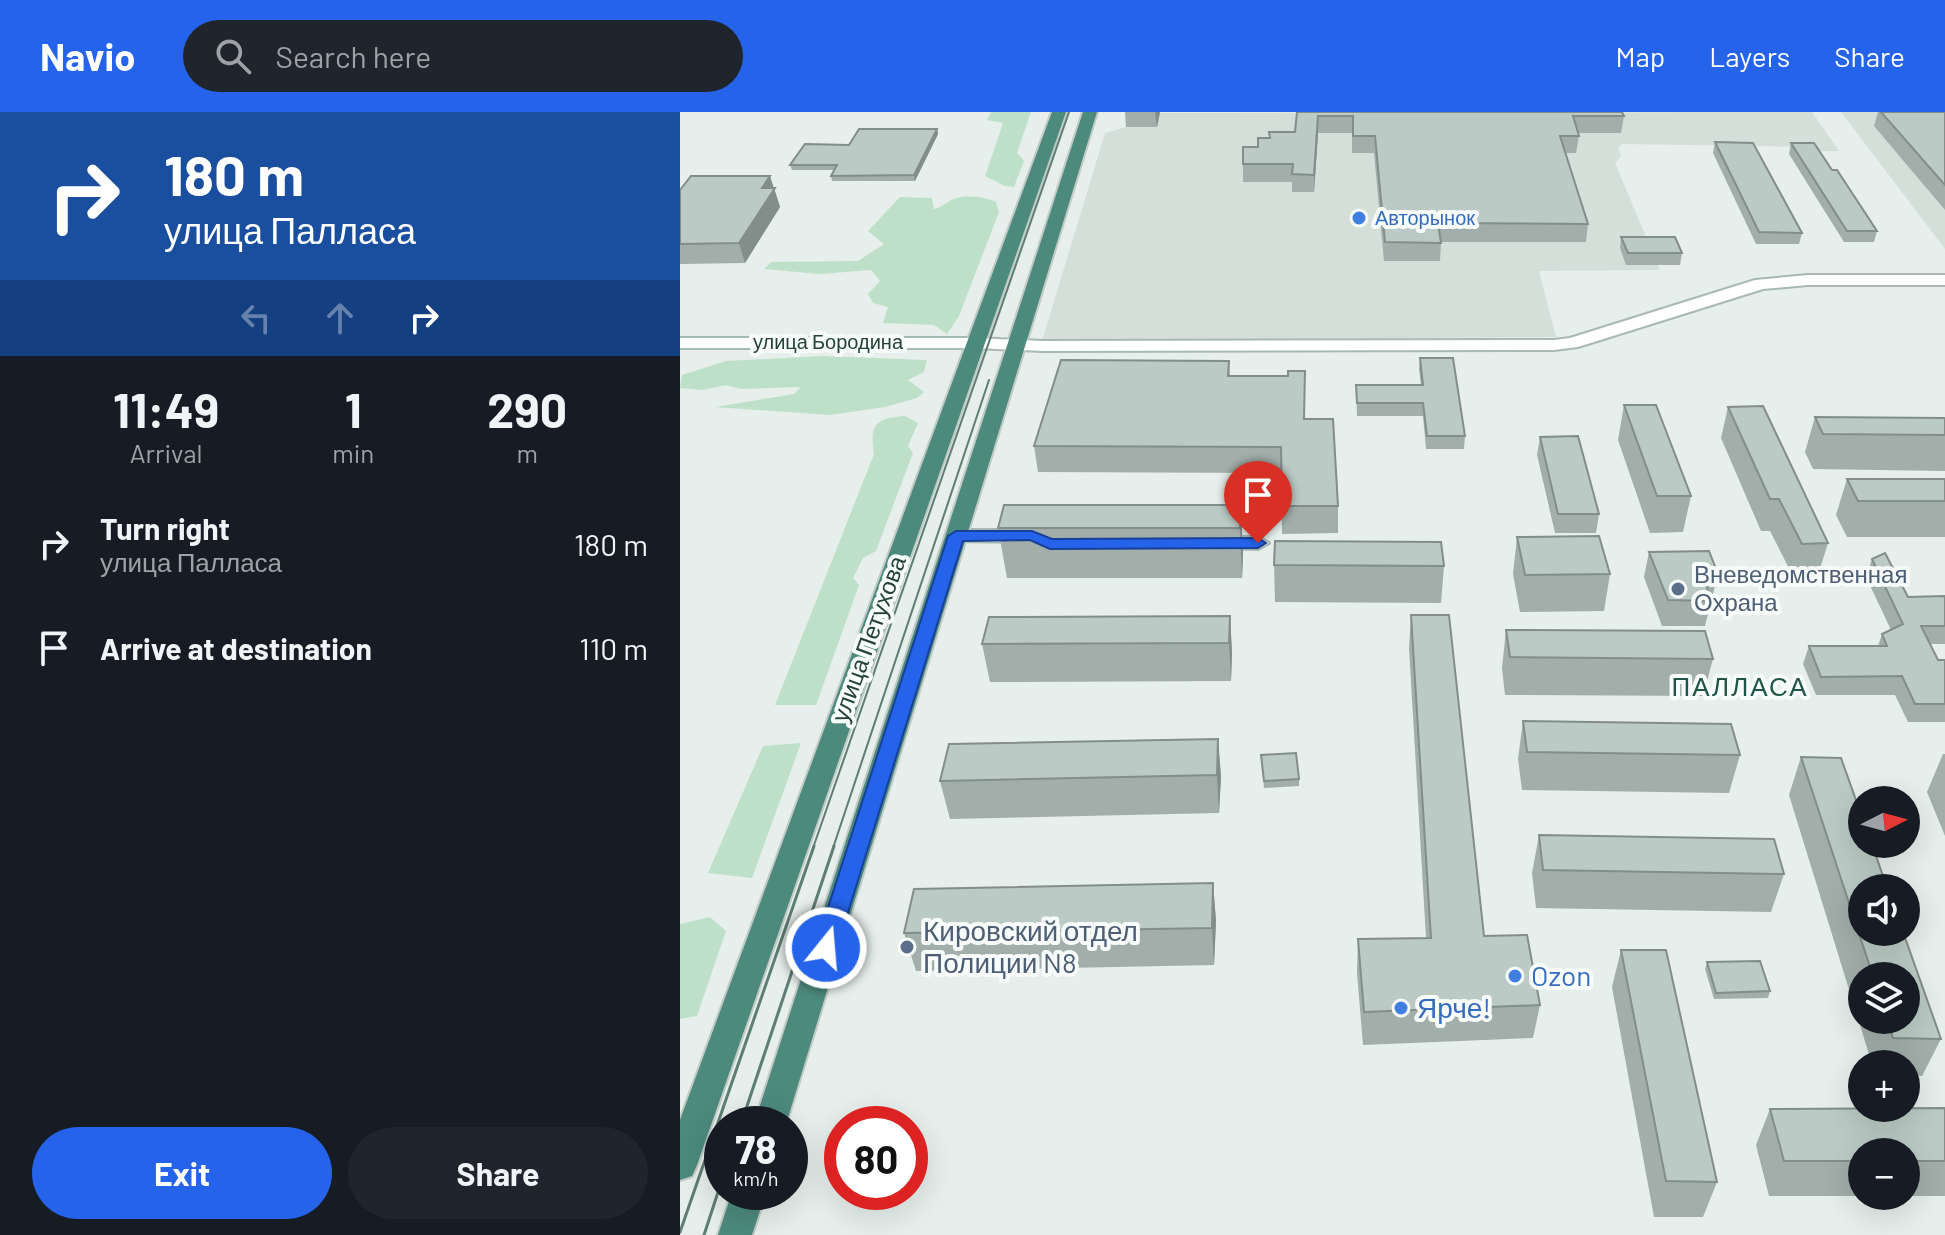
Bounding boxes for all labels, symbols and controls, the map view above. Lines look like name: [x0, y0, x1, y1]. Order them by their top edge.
search box: [183, 20, 743, 92]
text: Navio: [40, 33, 135, 79]
icon: search: [211, 34, 255, 78]
text: Search here: [275, 38, 431, 74]
text: Map: [1615, 39, 1665, 73]
text: Layers: [1709, 39, 1790, 73]
text: Share: [1834, 39, 1905, 73]
text: 180 m: [164, 140, 304, 207]
icon: right: [32, 144, 136, 248]
place label: Авторынок: [1375, 205, 1475, 229]
text: улица Палласа: [164, 208, 416, 251]
marker: Авторынок: [1350, 209, 1368, 227]
icon: left: [234, 296, 278, 340]
icon: ahead: [318, 296, 362, 340]
icon: right: [402, 296, 446, 340]
street label: улица Бородина: [753, 329, 904, 353]
text: 11:49: [113, 380, 219, 438]
text: 1: [345, 380, 362, 438]
text: 290: [487, 380, 567, 438]
text: Arrival: [130, 437, 202, 468]
text: min: [332, 437, 374, 468]
text: m: [516, 437, 538, 468]
pin: [1224, 461, 1292, 543]
icon: arrive: [1236, 473, 1280, 517]
text: Turn right: [100, 510, 230, 546]
icon: right: [32, 522, 76, 566]
text: 180 m: [574, 526, 648, 562]
text: улица Палласа: [100, 546, 282, 577]
street label: улица Петухова: [824, 551, 911, 726]
place label: Вневедомственная Охрана: [1694, 559, 1907, 616]
marker: Вневедомственная Охрана: [1669, 580, 1687, 598]
icon: arrive: [32, 626, 76, 670]
text: Arrive at destination: [100, 630, 372, 666]
text: 110 m: [579, 630, 648, 666]
district label: ПАЛЛАСА: [1671, 670, 1809, 701]
north arrow: [1848, 786, 1920, 858]
map controls: [1848, 786, 1920, 1210]
button: sound: [1848, 874, 1920, 946]
position arrow: [784, 906, 868, 990]
place label: Кировский отдел Полиции N8: [923, 913, 1138, 979]
marker: Кировский отдел Полиции N8: [898, 938, 916, 956]
place label: Ozon: [1531, 958, 1591, 992]
button: layers: [1848, 962, 1920, 1034]
marker: Ozon: [1506, 967, 1524, 985]
place label: Ярче!: [1417, 990, 1491, 1024]
marker: Ярче!: [1392, 999, 1410, 1017]
button: +: [1848, 1050, 1920, 1122]
speed limit sign: 80: [824, 1106, 928, 1210]
text: 78: [735, 1124, 777, 1172]
button: Exit: [32, 1127, 332, 1219]
button: Share: [348, 1127, 648, 1219]
button: −: [1848, 1138, 1920, 1210]
text: km/h: [733, 1166, 779, 1190]

